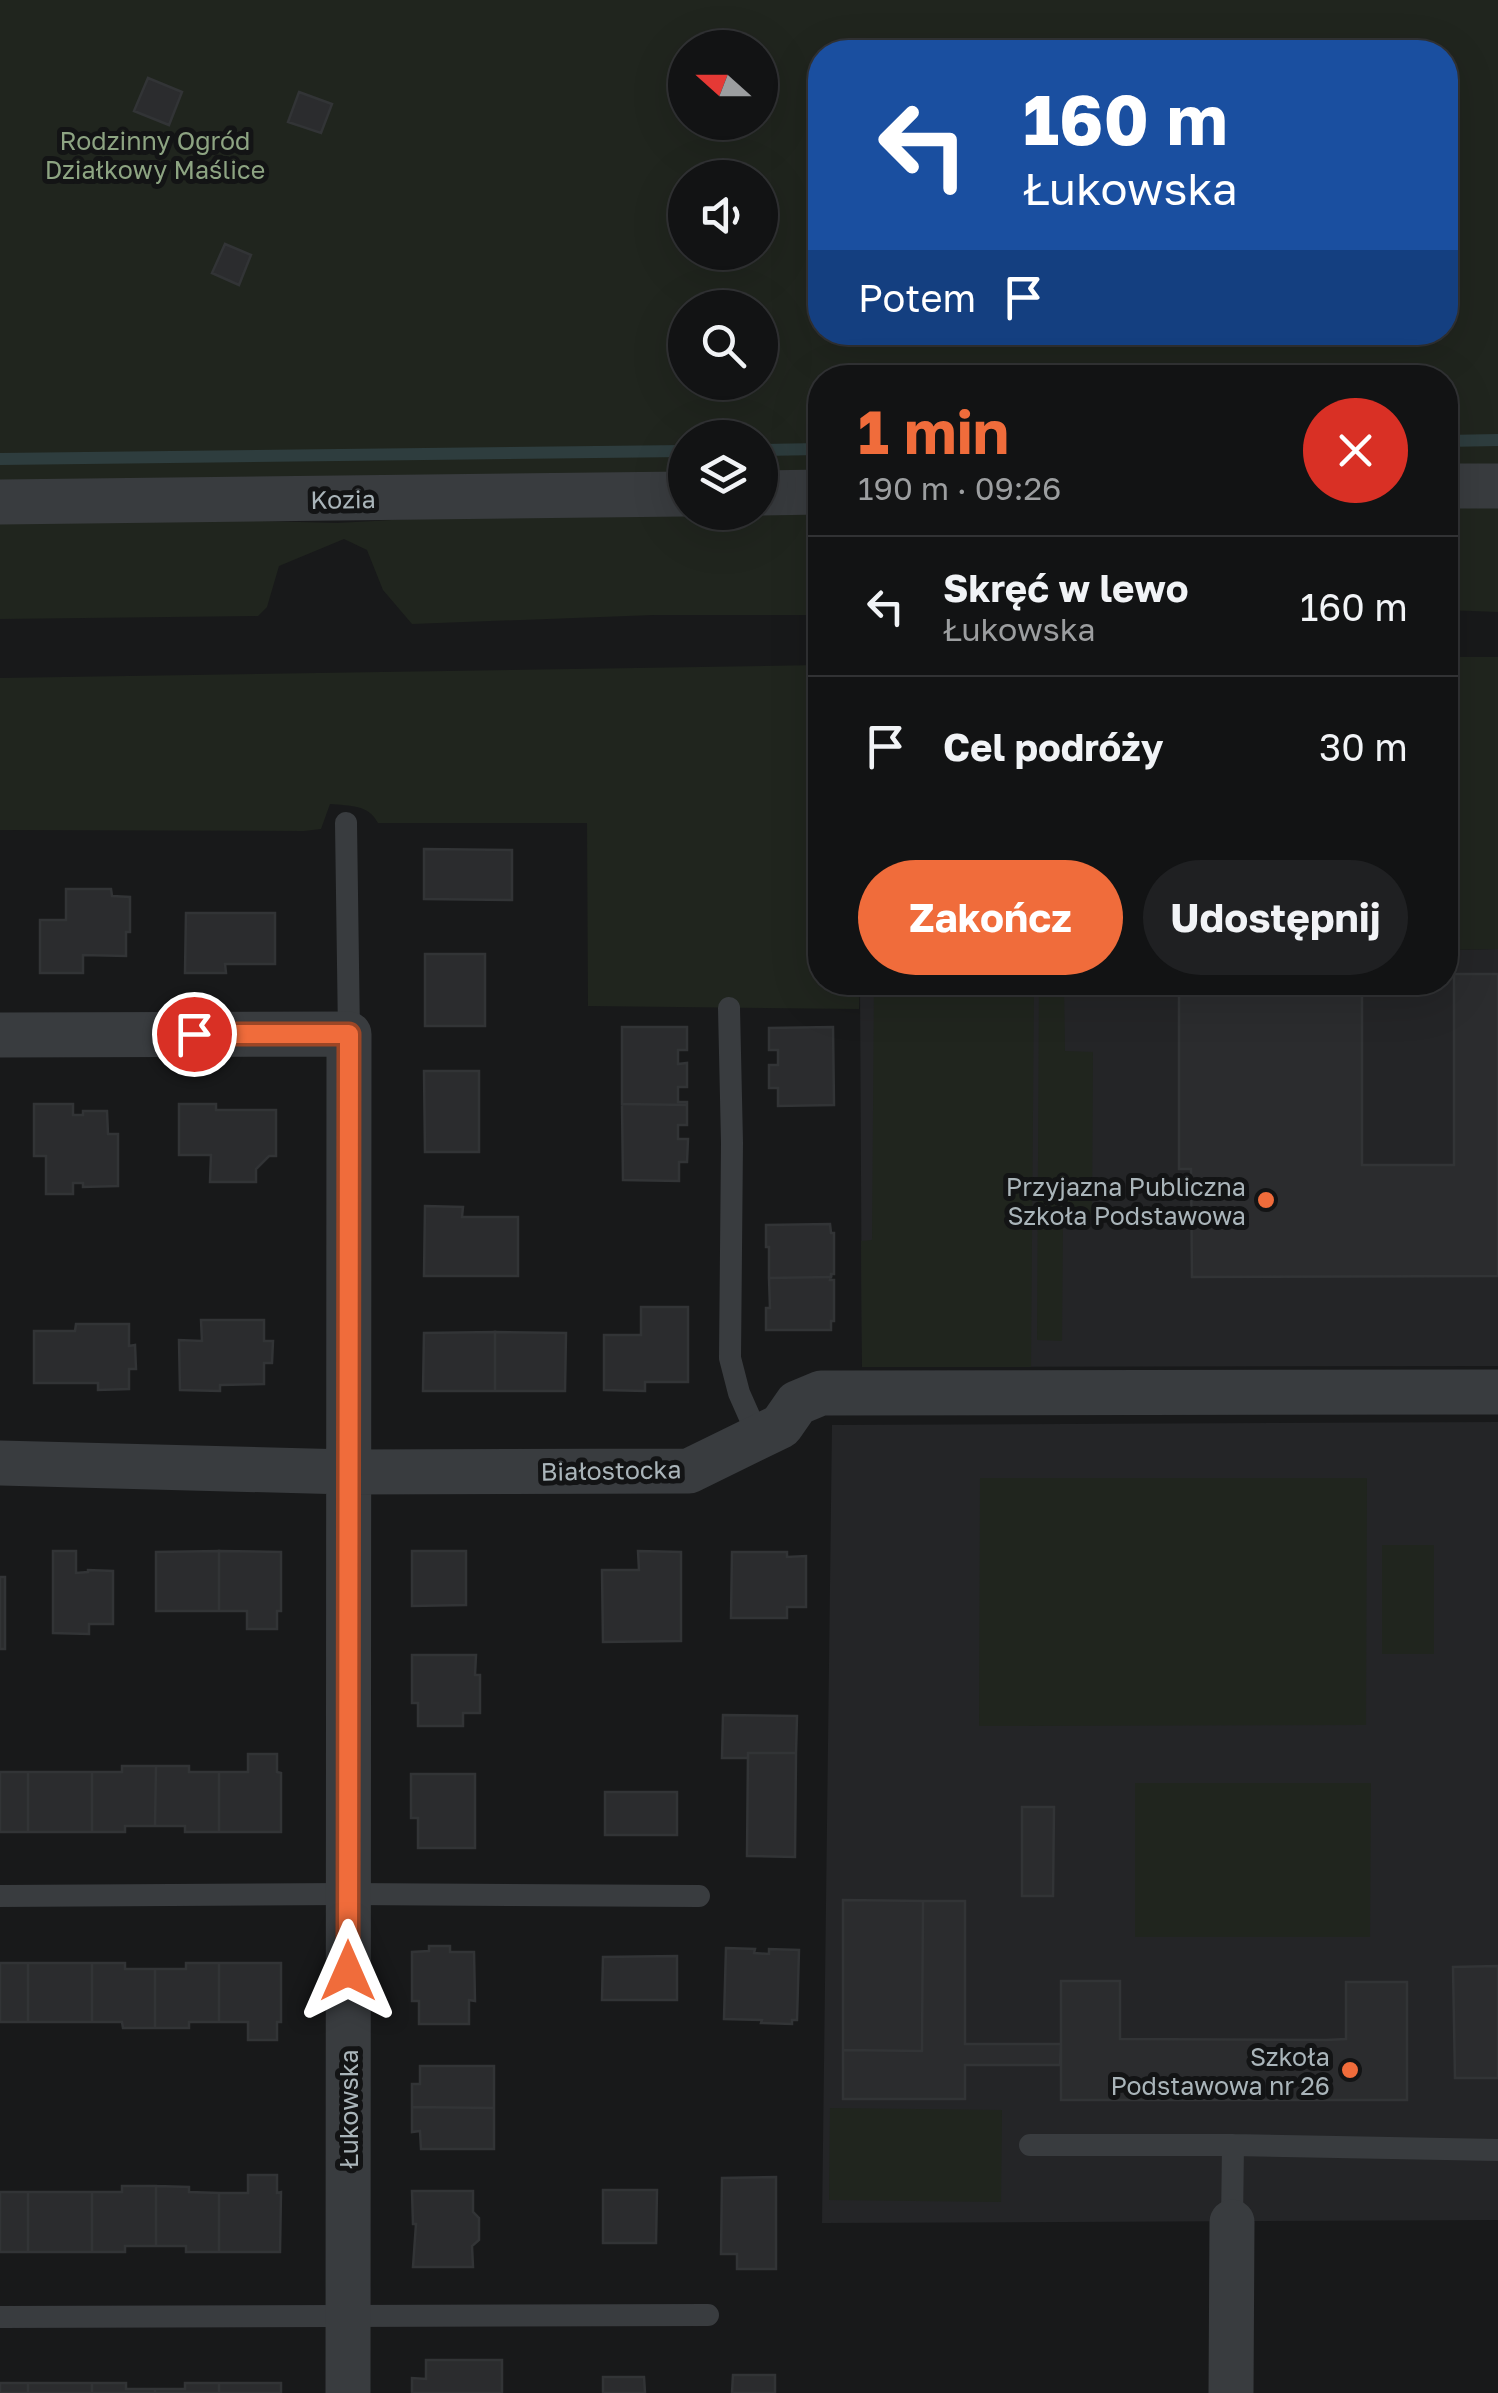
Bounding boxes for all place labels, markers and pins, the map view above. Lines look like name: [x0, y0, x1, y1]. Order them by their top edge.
pin: [152, 992, 237, 1077]
place label: Przyjazna Publiczna Szkoła Podstawowa: [1006, 1171, 1246, 1231]
marker: Przyjazna Publiczna Szkoła Podstawowa: [1255, 1189, 1277, 1211]
place label: Szkoła Podstawowa nr 26: [1110, 2041, 1330, 2101]
marker: Szkoła Podstawowa nr 26: [1339, 2059, 1361, 2081]

